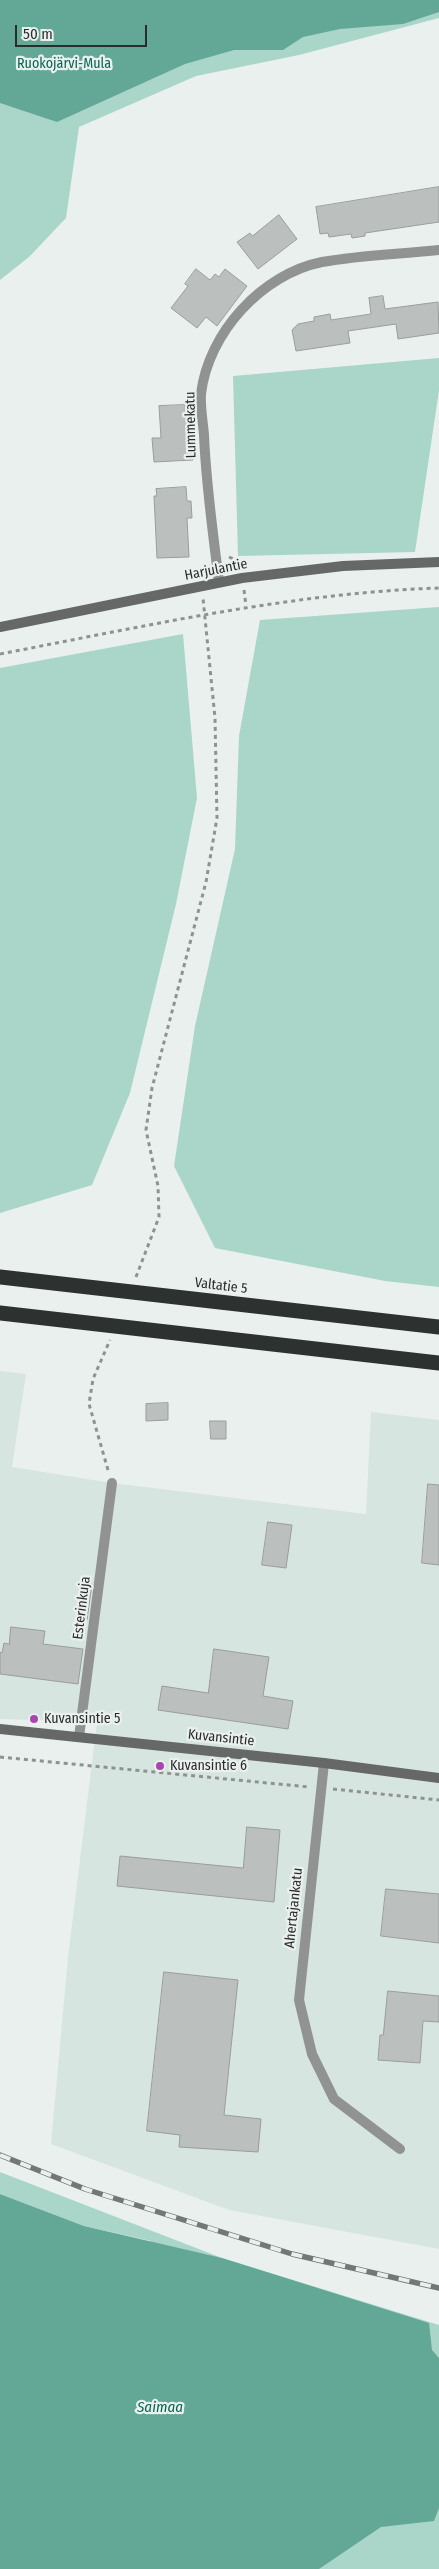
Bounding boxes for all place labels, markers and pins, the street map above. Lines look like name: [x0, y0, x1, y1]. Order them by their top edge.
place label: Kuvansintie 5: [44, 1711, 120, 1727]
marker: Kuvansintie 5: [28, 1713, 40, 1725]
place label: Kuvansintie 6: [170, 1758, 247, 1774]
marker: Kuvansintie 6: [154, 1760, 166, 1772]

